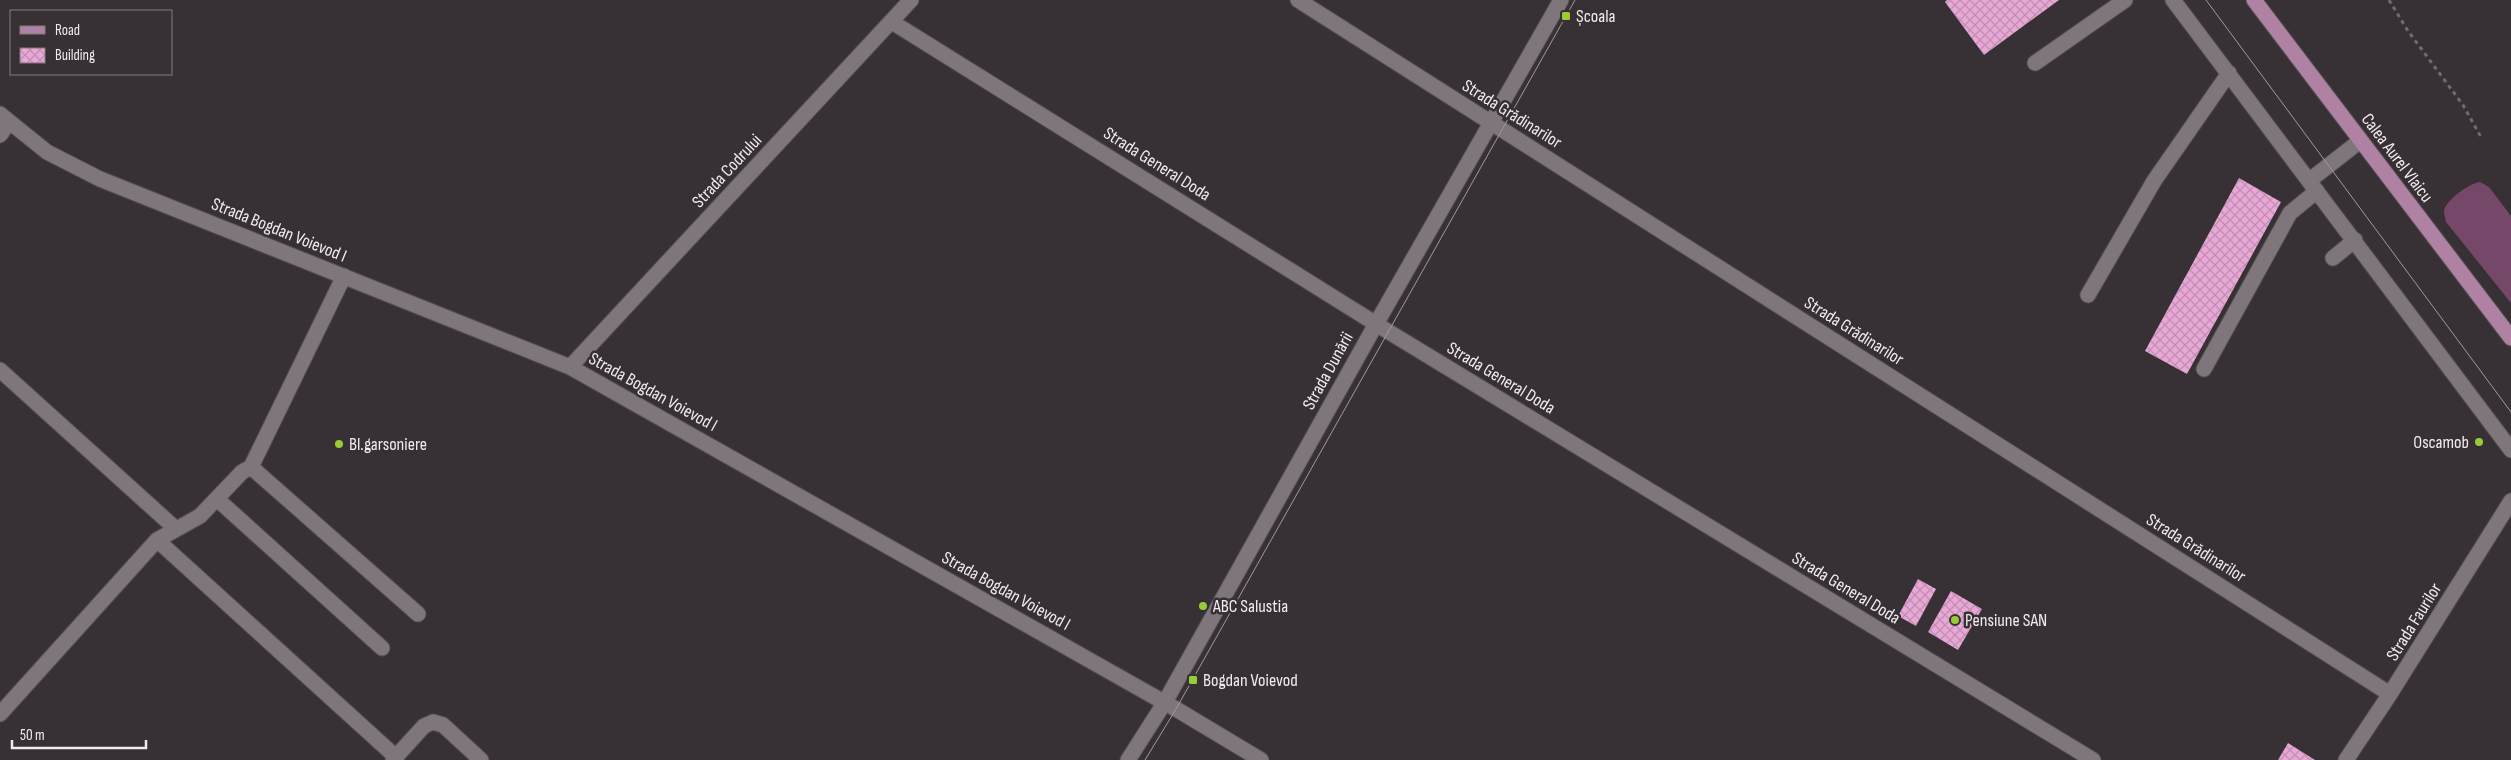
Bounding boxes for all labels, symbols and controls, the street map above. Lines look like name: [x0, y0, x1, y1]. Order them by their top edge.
place label: Școala: [1576, 6, 1616, 27]
legend: [10, 10, 172, 75]
marker: Școala: [1560, 10, 1572, 22]
text: Road: [55, 21, 80, 40]
text: Building: [55, 46, 95, 65]
street label: Strada Grădinarilor: [1458, 75, 1566, 153]
street label: Calea Aurel Vlaicu: [2357, 109, 2437, 207]
street label: Strada General Doda: [1100, 123, 1214, 205]
street label: Strada Codrului: [688, 130, 766, 212]
street label: Strada Bogdan Voievod I: [208, 193, 350, 267]
street label: Strada Grădinarilor: [1800, 292, 1908, 370]
street label: Strada Dunării: [1298, 329, 1358, 413]
street label: Strada General Doda: [1443, 338, 1559, 419]
street label: Strada Bogdan Voievod I: [585, 348, 721, 436]
place label: Oscamob: [2413, 432, 2469, 453]
place label: Bl.garsoniere: [349, 434, 427, 455]
marker: Oscamob: [2473, 436, 2485, 448]
marker: Bl.garsoniere: [333, 438, 345, 450]
street label: Strada Grădinarilor: [2142, 509, 2250, 587]
street label: Strada Bogdan Voievod I: [938, 547, 1074, 635]
street label: Strada General Doda: [1788, 548, 1904, 629]
street label: Strada Faurilor: [2382, 579, 2446, 665]
place label: ABC Salustia: [1212, 596, 1288, 617]
marker: ABC Salustia: [1197, 600, 1209, 612]
place label: Pensiune SAN: [1965, 610, 2047, 631]
marker: Pensiune SAN: [1949, 614, 1961, 626]
place label: Bogdan Voievod: [1203, 670, 1298, 691]
marker: Bogdan Voievod: [1187, 674, 1199, 686]
scale bar: [12, 718, 146, 750]
text: 50 m: [20, 726, 45, 745]

